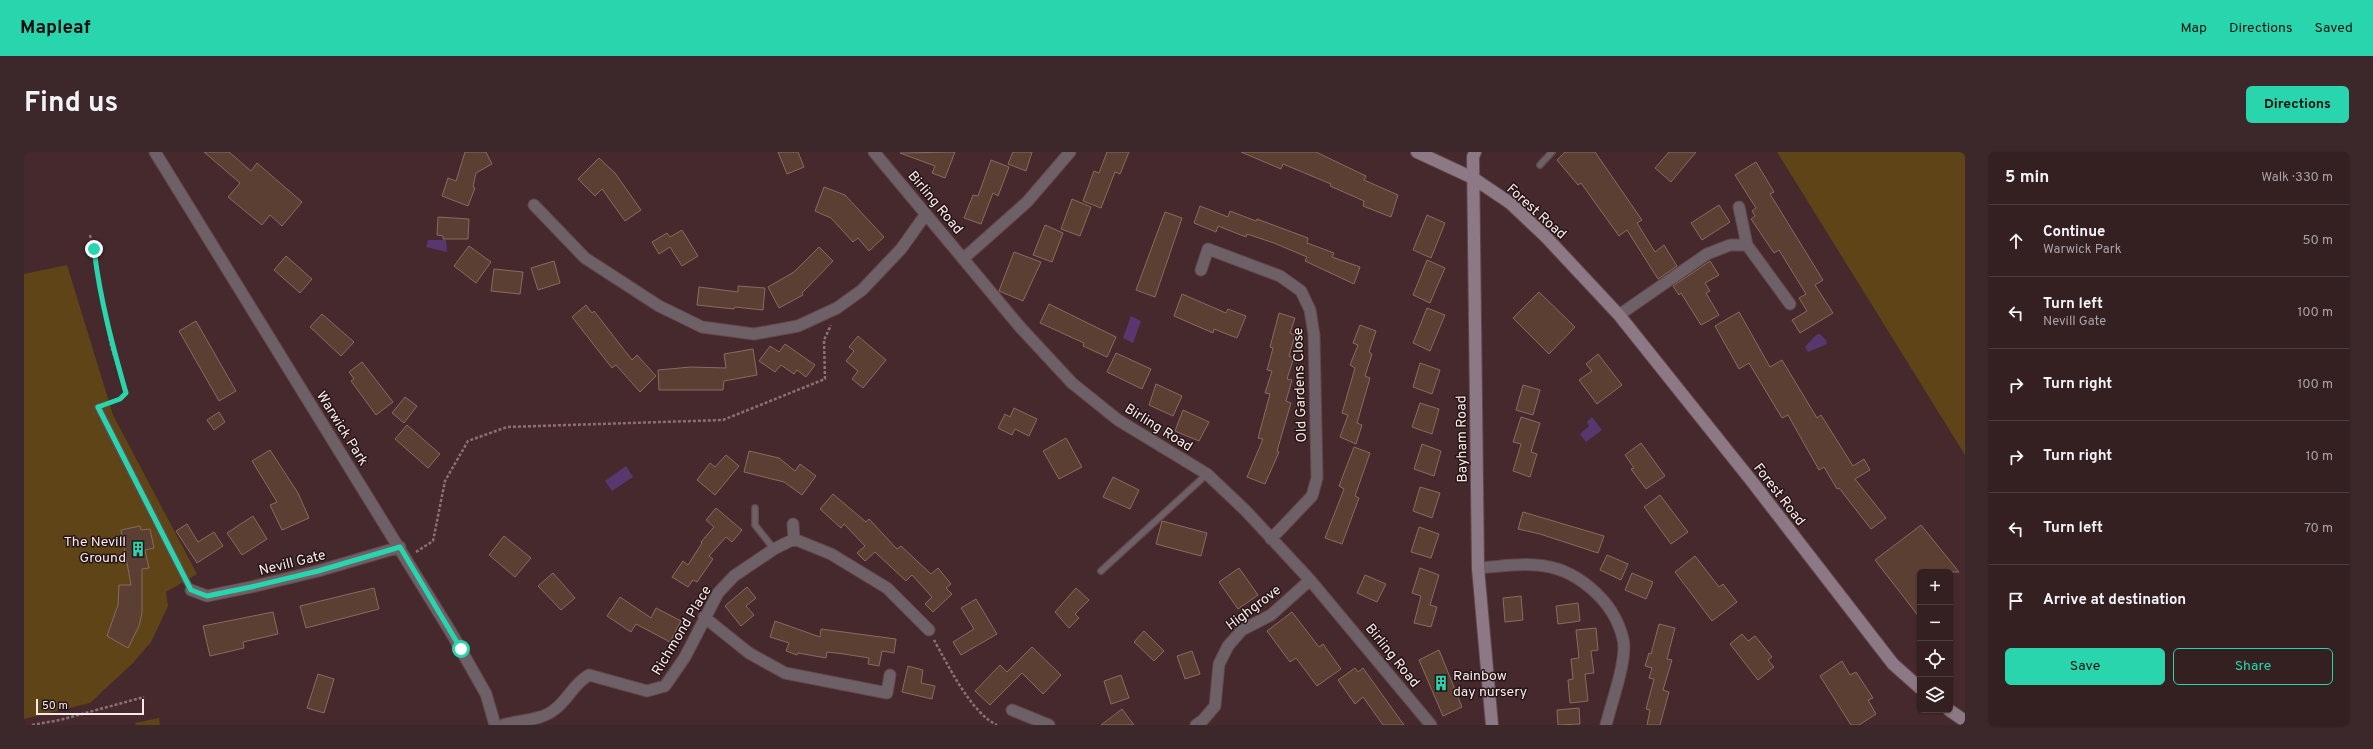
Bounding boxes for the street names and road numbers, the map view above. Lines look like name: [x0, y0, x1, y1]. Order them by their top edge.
street label: Birling Road: [904, 168, 966, 238]
street label: Forest Road: [1503, 181, 1569, 243]
street label: Old Gardens Close: [1290, 327, 1311, 443]
street label: Warwick Park: [312, 388, 371, 469]
street label: Bayham Road: [1453, 395, 1472, 483]
street label: Birling Road: [1121, 401, 1195, 456]
street label: Forest Road: [1749, 460, 1808, 529]
street label: Nevill Gate: [257, 547, 327, 580]
street label: Highgrove: [1223, 582, 1285, 634]
street label: Richmond Place: [649, 583, 716, 679]
street label: Birling Road: [1361, 621, 1423, 691]

